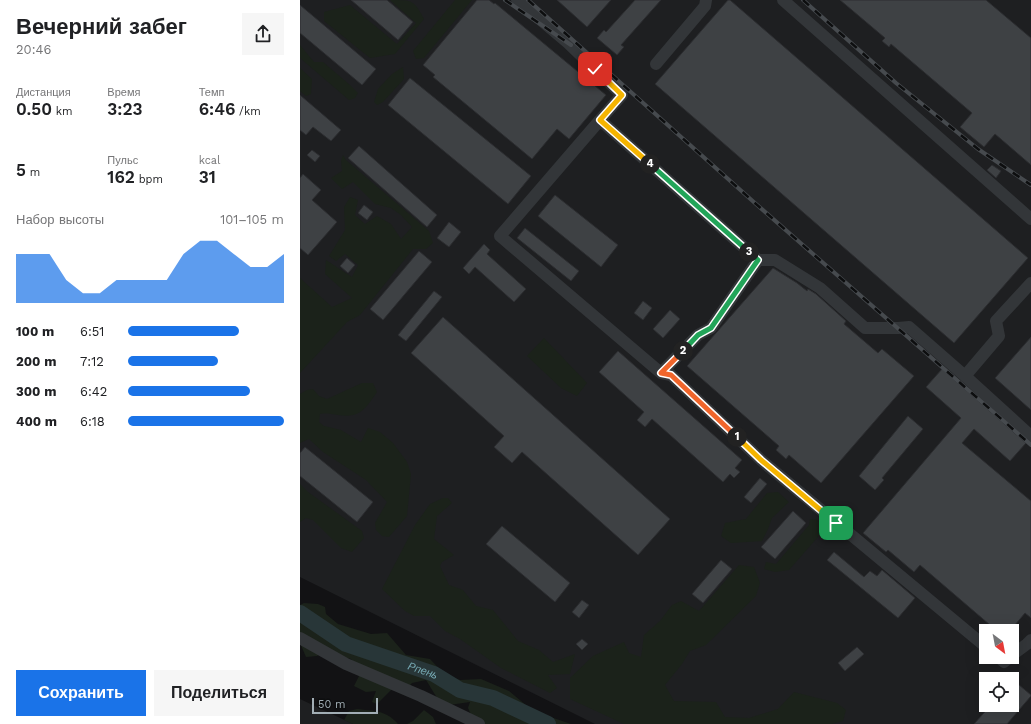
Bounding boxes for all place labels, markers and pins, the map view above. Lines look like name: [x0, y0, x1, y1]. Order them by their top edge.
pin: [578, 52, 612, 86]
pin: 4: [640, 154, 660, 174]
pin: 3: [739, 242, 759, 262]
pin: 2: [673, 341, 693, 361]
pin: 1: [727, 427, 747, 447]
pin: [819, 506, 853, 540]

